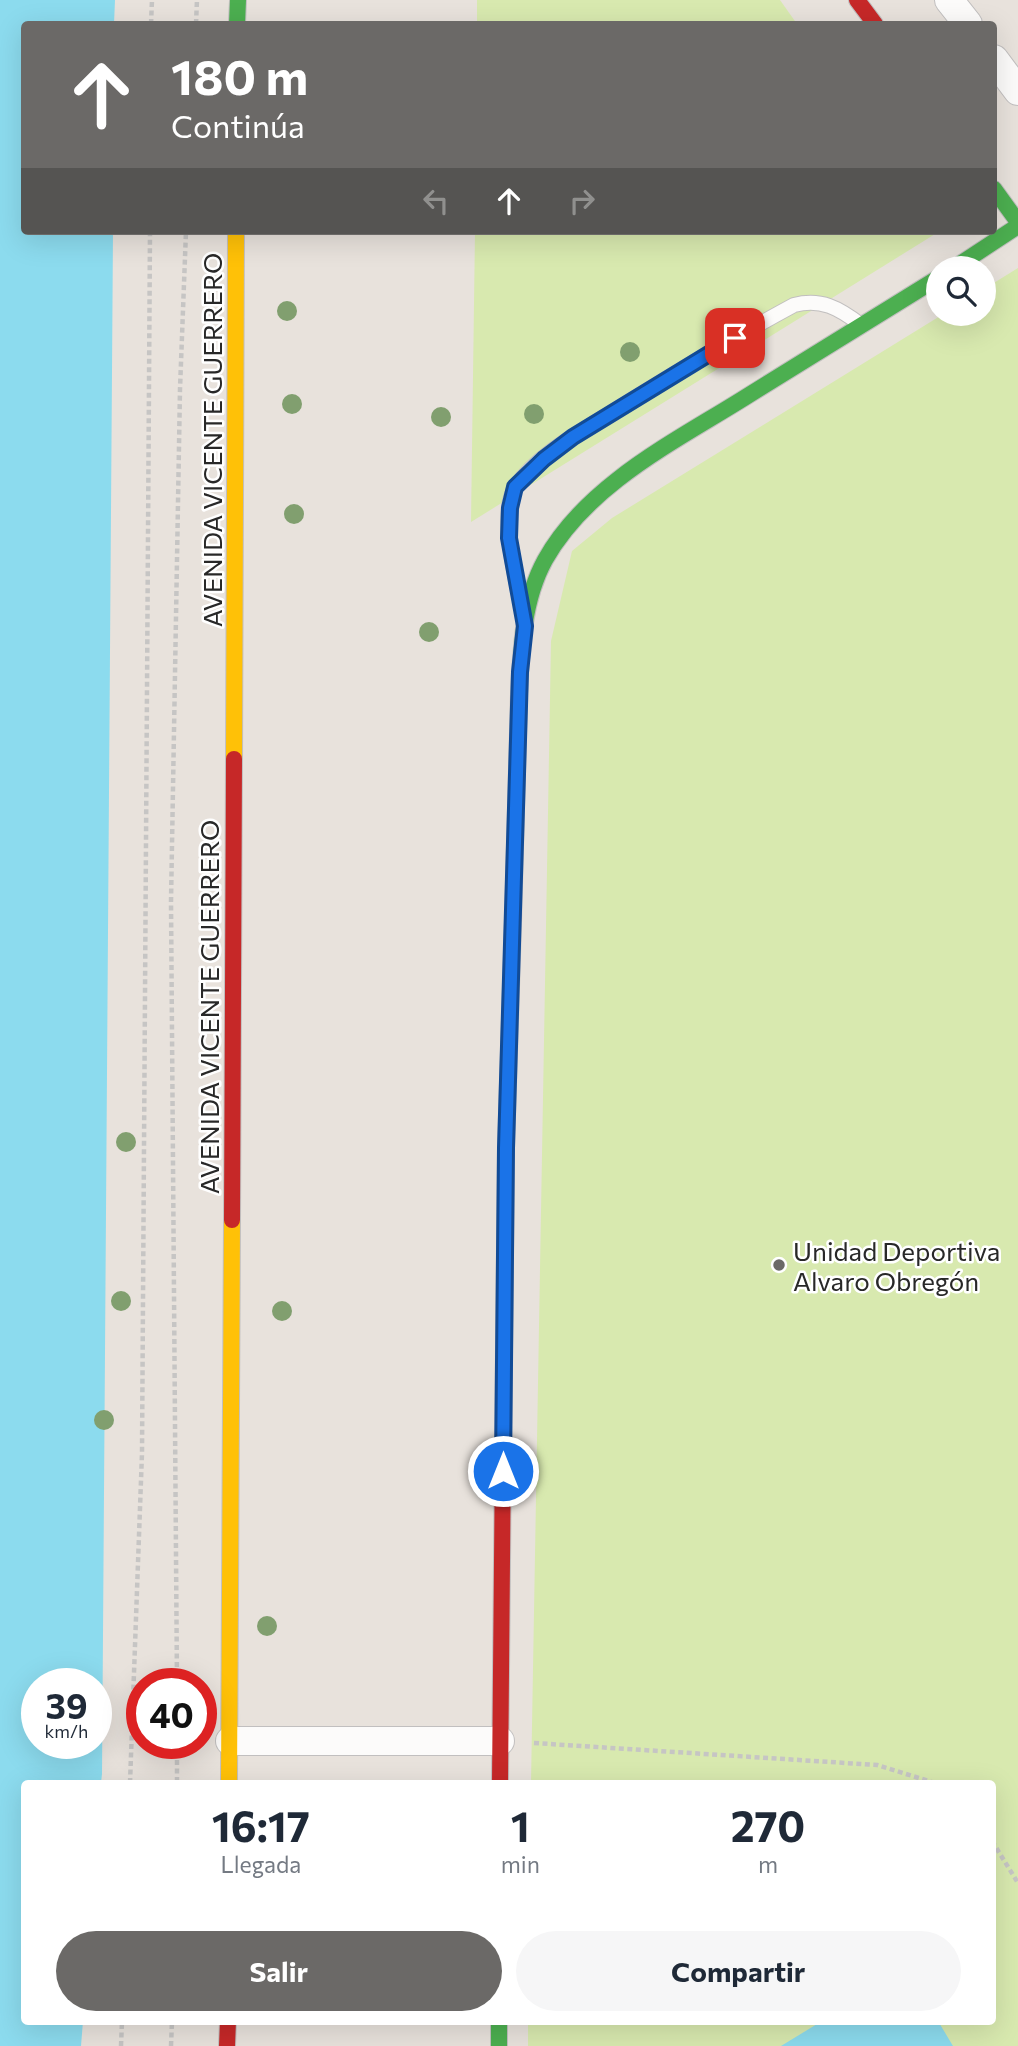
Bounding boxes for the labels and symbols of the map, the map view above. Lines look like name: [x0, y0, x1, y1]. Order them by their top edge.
street label: AVENIDA VICENTE GUERRERO: [196, 253, 227, 627]
pin: [705, 308, 765, 368]
street label: AVENIDA VICENTE GUERRERO: [193, 820, 224, 1194]
place label: Unidad Deportiva Alvaro Obregón: [793, 1235, 1000, 1296]
marker: Unidad Deportiva Alvaro Obregón: [771, 1257, 787, 1273]
position arrow: [466, 1434, 540, 1508]
speed limit sign: 40: [126, 1668, 217, 1759]

